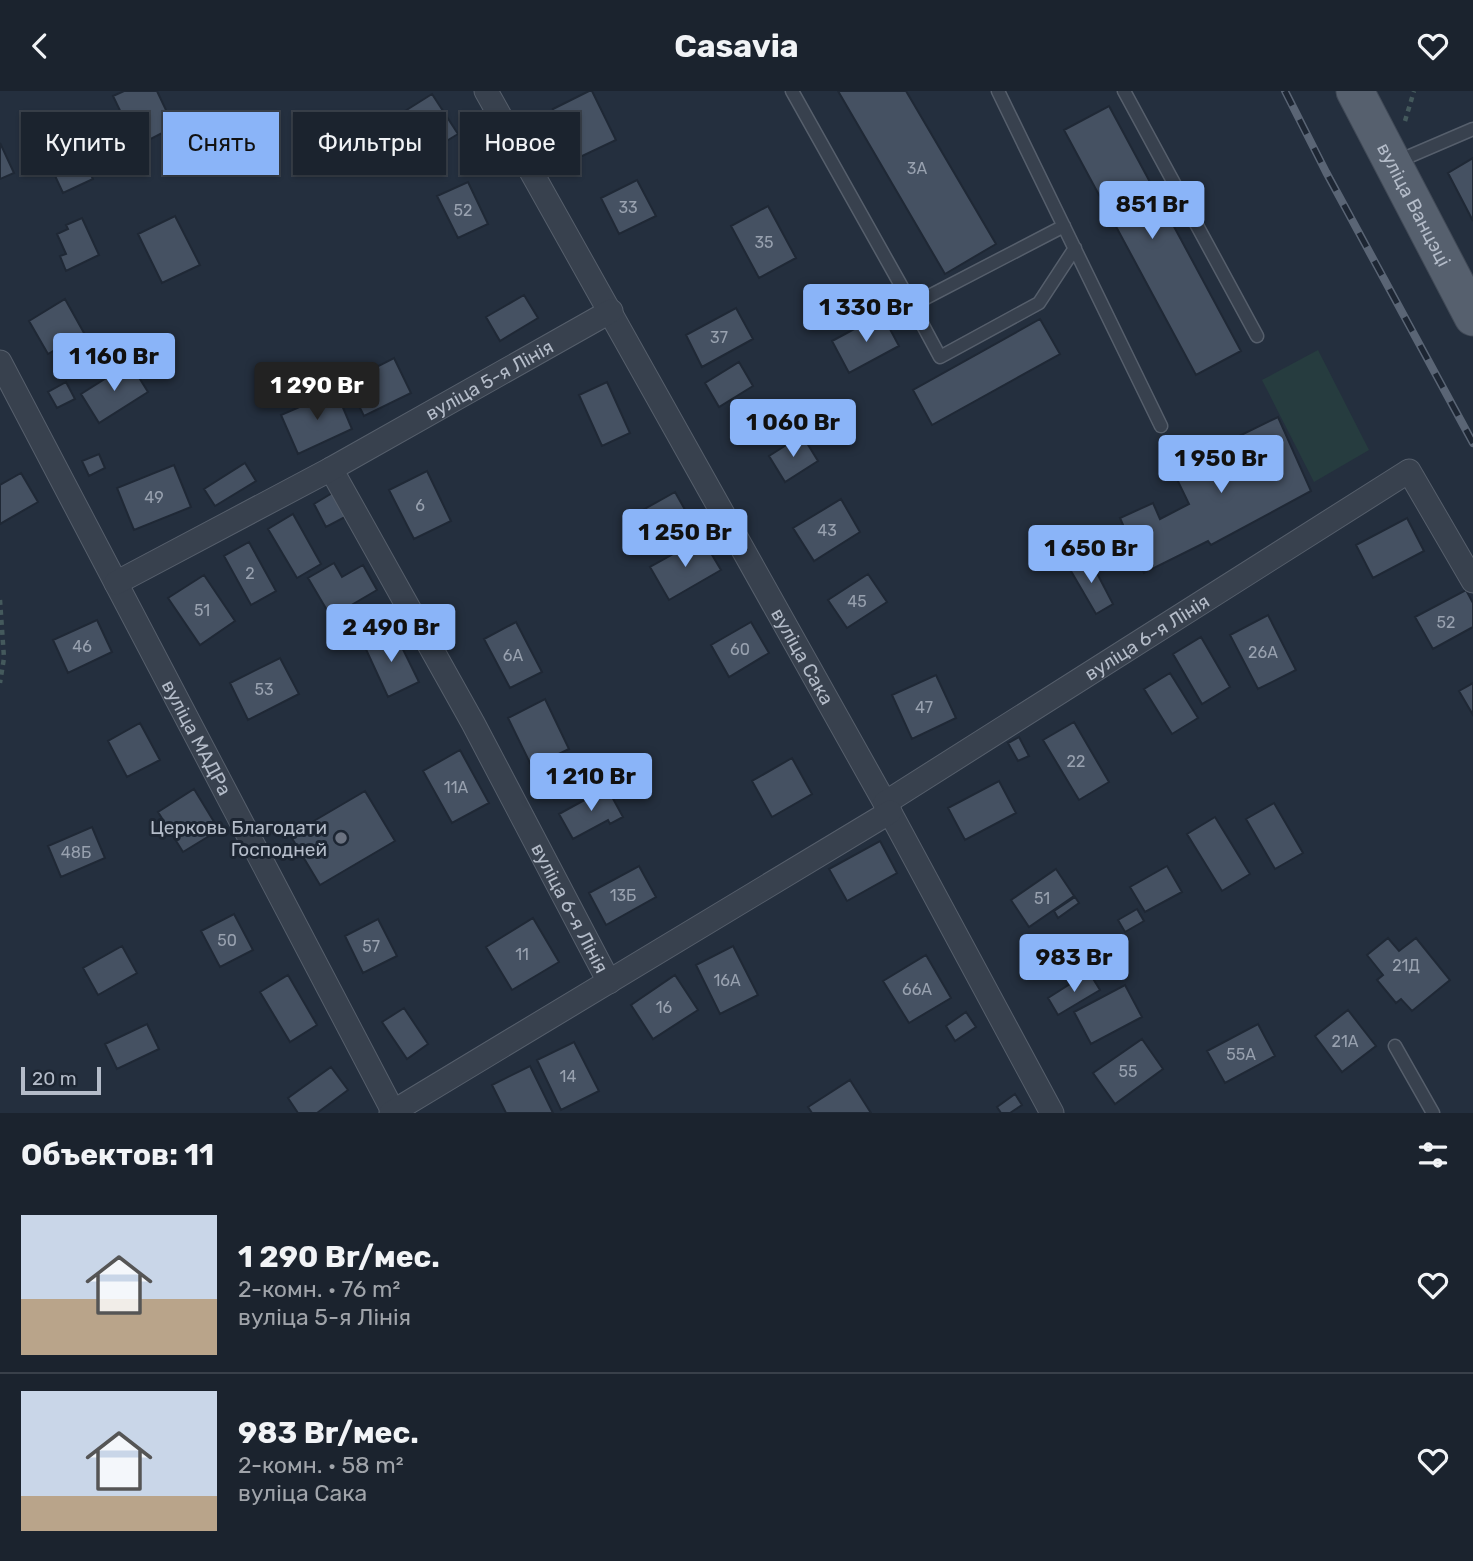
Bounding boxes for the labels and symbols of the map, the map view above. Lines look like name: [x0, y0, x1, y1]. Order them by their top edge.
street label: вуліца Ванцэці: [1372, 139, 1456, 270]
house number: 3А: [907, 159, 927, 178]
pin: 851 Br: [1095, 181, 1209, 241]
house number: 33: [618, 198, 638, 217]
house number: 52: [454, 201, 472, 220]
house number: 35: [754, 233, 774, 252]
pin: 1 330 Br: [794, 285, 938, 344]
house number: 37: [710, 328, 728, 347]
pin: 1 160 Br: [42, 334, 186, 393]
street label: вуліца 5-я Лінія: [421, 335, 557, 425]
pin: 1 290 Br: [245, 363, 389, 422]
pin: 1 060 Br: [721, 399, 865, 459]
pin: 1 950 Br: [1149, 435, 1293, 495]
house number: 49: [144, 488, 164, 507]
house number: 6: [415, 496, 425, 515]
pin: 1 250 Br: [613, 510, 757, 569]
house number: 43: [817, 521, 837, 540]
pin: 1 650 Br: [1019, 525, 1163, 585]
house number: 2: [245, 564, 255, 583]
street label: вуліца 6-я Лінія: [1080, 589, 1214, 685]
house number: 45: [847, 592, 867, 611]
house number: 51: [194, 601, 210, 620]
street label: вуліца Сака: [767, 604, 839, 709]
pin: 2 490 Br: [319, 605, 463, 664]
house number: 52: [1437, 613, 1455, 632]
house number: 46: [72, 637, 92, 656]
house number: 60: [730, 640, 750, 659]
house number: 26А: [1248, 643, 1278, 662]
house number: 6А: [503, 646, 523, 665]
street label: вуліца МАДРа: [157, 676, 237, 799]
house number: 53: [254, 680, 274, 699]
house number: 47: [915, 698, 933, 717]
house number: 22: [1067, 752, 1085, 771]
pin: 1 210 Br: [519, 753, 663, 813]
house number: 11А: [444, 778, 468, 797]
place label: Церковь Благодати Господней: [150, 816, 327, 861]
marker: Церковь Благодати Господней: [333, 830, 349, 846]
street label: вуліца 6-я Лінія: [527, 839, 614, 977]
house number: 48Б: [61, 843, 91, 862]
house number: 13Б: [610, 886, 636, 905]
house number: 51: [1034, 889, 1050, 908]
house number: 50: [217, 931, 237, 950]
pin: 983 Br: [1017, 935, 1131, 994]
house number: 57: [362, 937, 380, 956]
house number: 11: [515, 945, 529, 964]
house number: 21Д: [1392, 956, 1420, 975]
house number: 16А: [713, 971, 741, 990]
house number: 66А: [902, 980, 932, 999]
house number: 16: [656, 998, 673, 1017]
house number: 21А: [1332, 1032, 1359, 1051]
house number: 55А: [1226, 1045, 1256, 1064]
house number: 55: [1118, 1062, 1138, 1081]
scale bar: [21, 1064, 102, 1096]
house number: 14: [560, 1067, 576, 1086]

